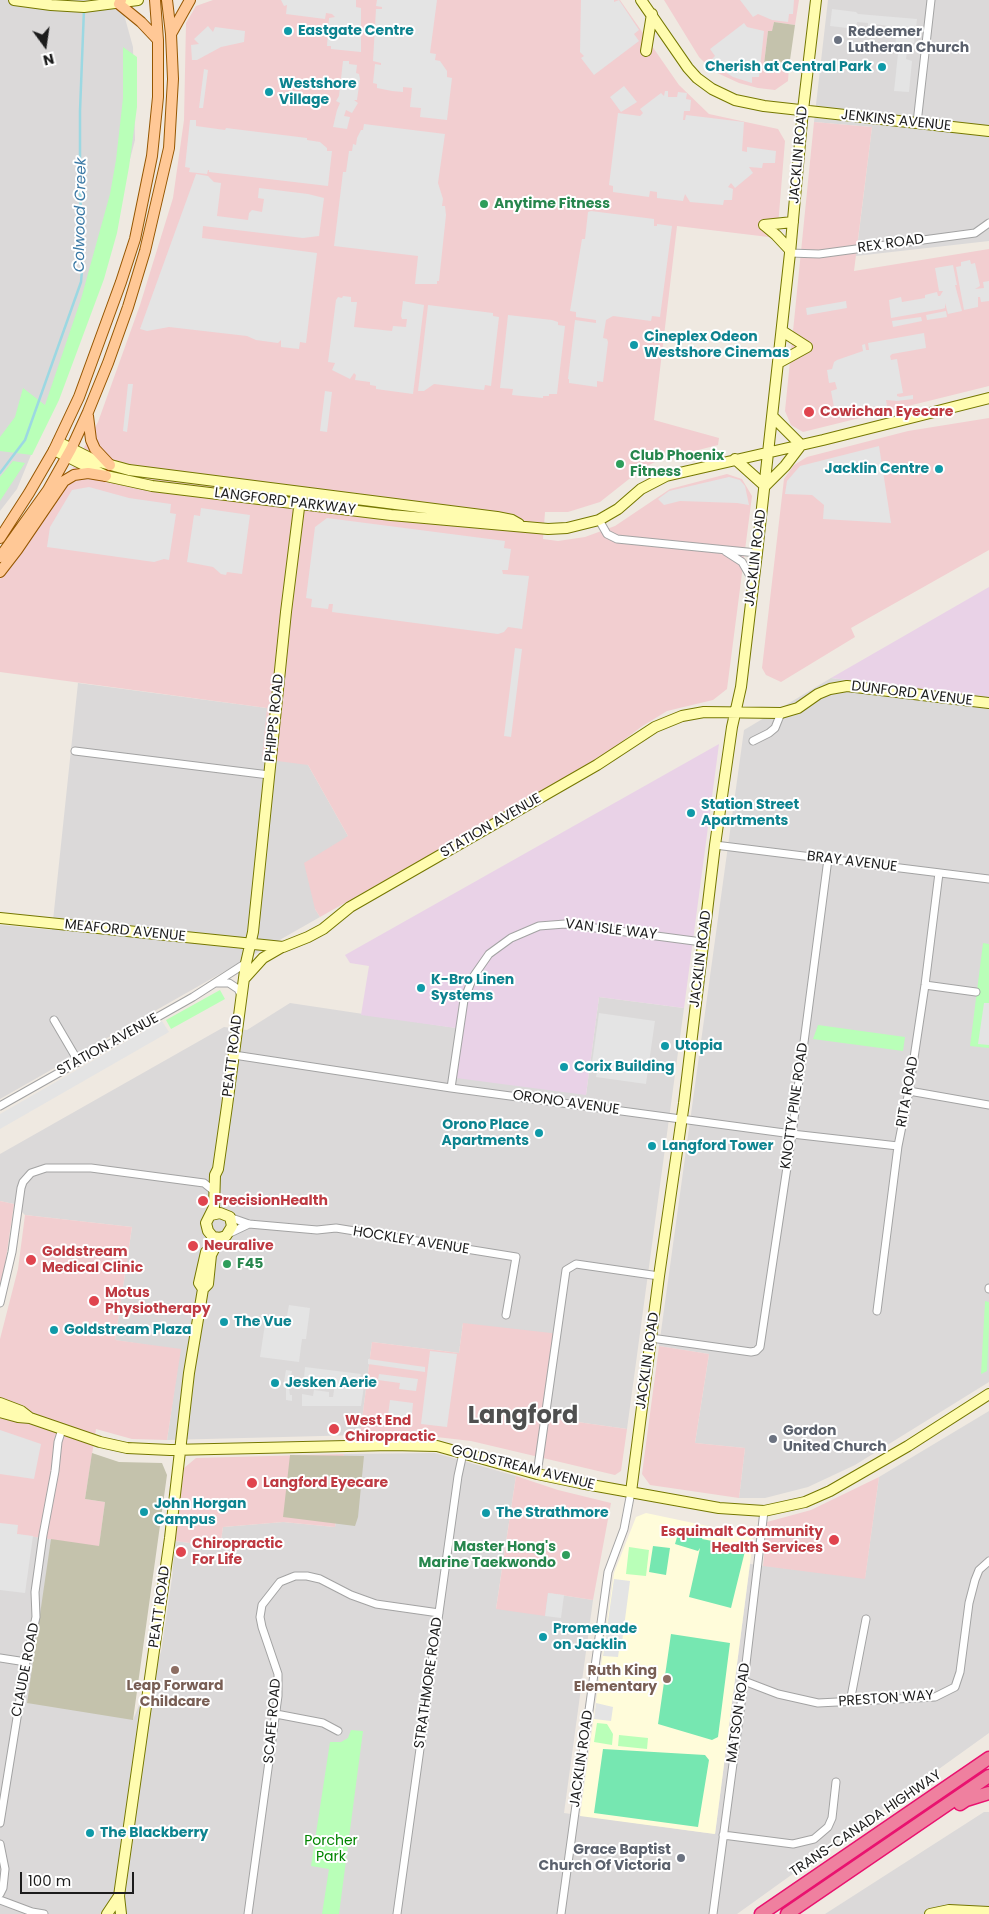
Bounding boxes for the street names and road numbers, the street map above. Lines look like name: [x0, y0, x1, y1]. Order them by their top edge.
street label: JACKLIN ROAD: [786, 105, 812, 205]
street label: JENKINS AVENUE: [840, 107, 952, 135]
street label: REX ROAD: [857, 231, 925, 257]
street label: LANGFORD PARKWAY: [213, 485, 357, 519]
street label: JACKLIN ROAD: [742, 508, 770, 608]
street label: PHIPPS ROAD: [262, 673, 288, 763]
street label: DUNFORD AVENUE: [850, 678, 974, 710]
street label: STATION AVENUE: [438, 790, 544, 862]
street label: BRAY AVENUE: [806, 848, 898, 876]
street label: JACKLIN ROAD: [687, 909, 715, 1009]
street label: MEAFORD AVENUE: [64, 916, 186, 946]
street label: VAN ISLE WAY: [564, 916, 658, 944]
street label: STATION AVENUE: [54, 1010, 162, 1080]
street label: PEATT ROAD: [220, 1014, 246, 1098]
street label: KNOTTY PINE ROAD: [778, 1042, 812, 1170]
street label: RITA ROAD: [894, 1055, 922, 1129]
street label: ORONO AVENUE: [512, 1087, 620, 1119]
street label: HOCKLEY AVENUE: [352, 1224, 470, 1258]
street label: JACKLIN ROAD: [633, 1311, 663, 1411]
street label: GOLDSTREAM AVENUE: [450, 1442, 596, 1494]
street label: PEATT ROAD: [146, 1565, 174, 1649]
street label: STRATHMORE ROAD: [411, 1616, 447, 1750]
street label: CLAUDE ROAD: [9, 1622, 43, 1718]
street label: MATSON ROAD: [724, 1662, 754, 1764]
street label: SCAFE ROAD: [261, 1678, 285, 1764]
street label: PRESTON WAY: [838, 1687, 934, 1711]
street label: JACKLIN ROAD: [567, 1709, 597, 1809]
street label: TRANS-CANADA HIGHWAY: [787, 1767, 945, 1881]

